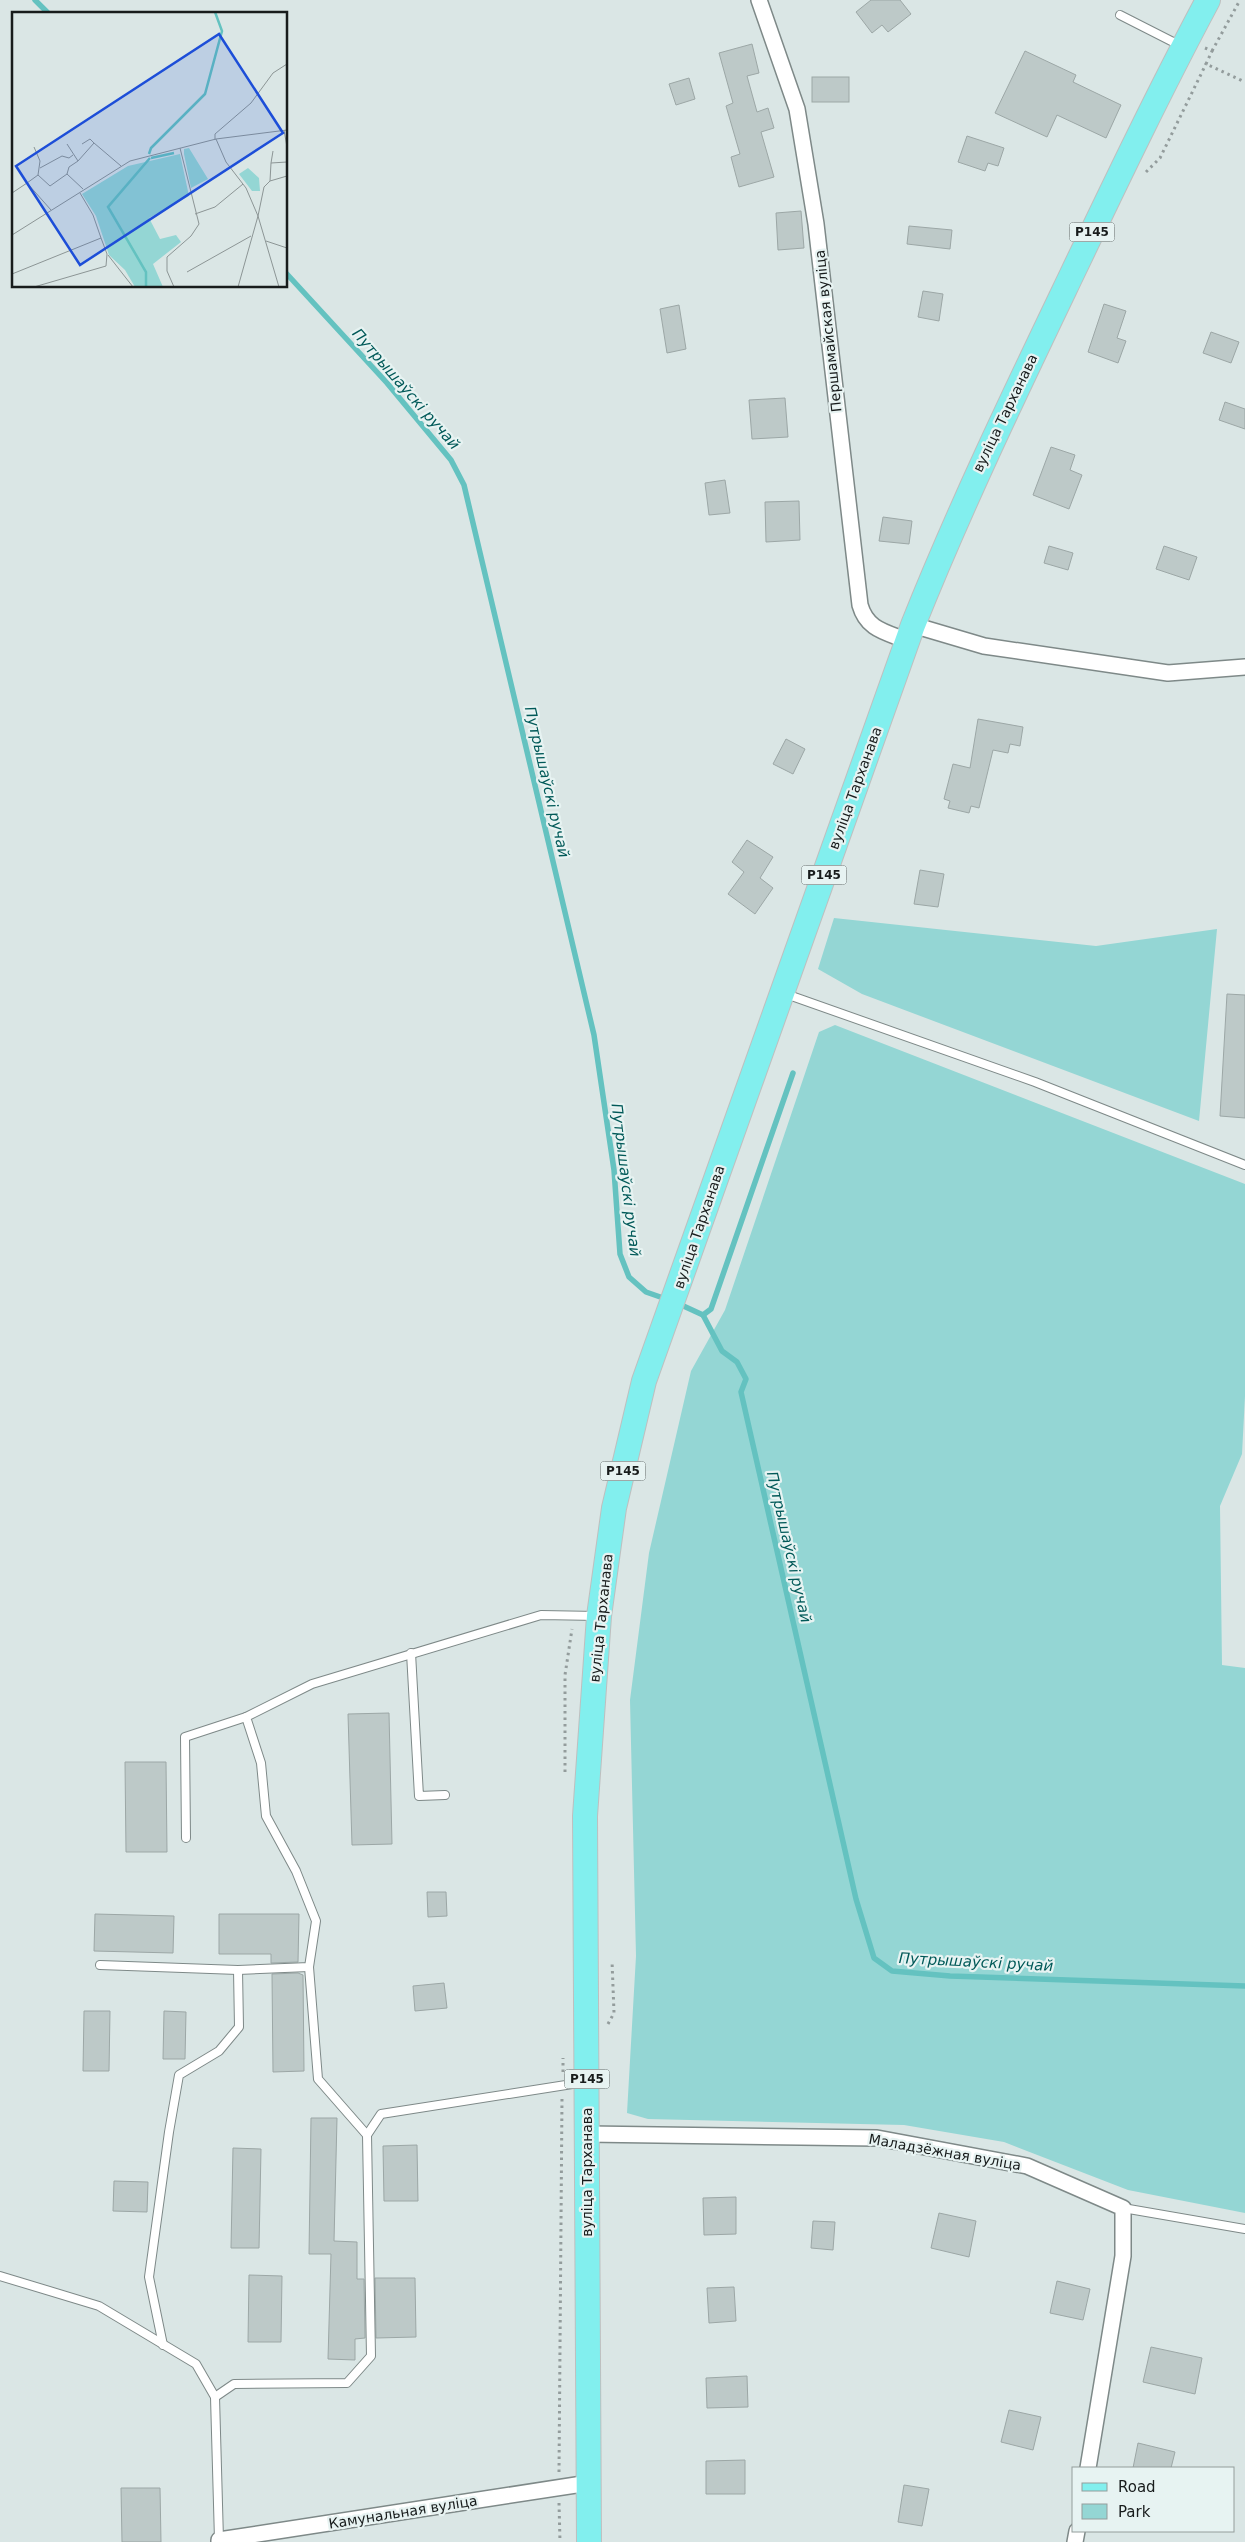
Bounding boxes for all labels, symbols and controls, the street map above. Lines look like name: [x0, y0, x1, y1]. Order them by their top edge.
inset map: [12, 12, 288, 288]
road number: Р145: [1070, 222, 1114, 242]
street label: Першамайская вуліца: [812, 249, 844, 413]
water label: Путрышаўскі ручай: [349, 325, 464, 453]
street label: вуліца Тарханава: [969, 351, 1041, 475]
water label: Путрышаўскі ручай: [521, 705, 573, 860]
street label: вуліца Тарханава: [825, 724, 885, 852]
road number: Р145: [802, 866, 846, 884]
water label: Путрышаўскі ручай: [608, 1102, 644, 1258]
street label: вуліца Тарханава: [670, 1163, 728, 1291]
road number: Р145: [600, 1462, 646, 1480]
water label: Путрышаўскі ручай: [763, 1470, 815, 1625]
street label: вуліца Тарханава: [586, 1553, 616, 1683]
water label: Путрышаўскі ручай: [898, 1949, 1054, 1975]
road number: Р145: [564, 2070, 610, 2088]
street label: вуліца Тарханава: [579, 2107, 595, 2237]
street label: Маладзёжная вуліца: [867, 2131, 1023, 2173]
legend: [1072, 2467, 1235, 2532]
text: Road: [1118, 2478, 1156, 2496]
street label: Камунальная вуліца: [327, 2492, 479, 2532]
text: Park: [1118, 2503, 1151, 2521]

